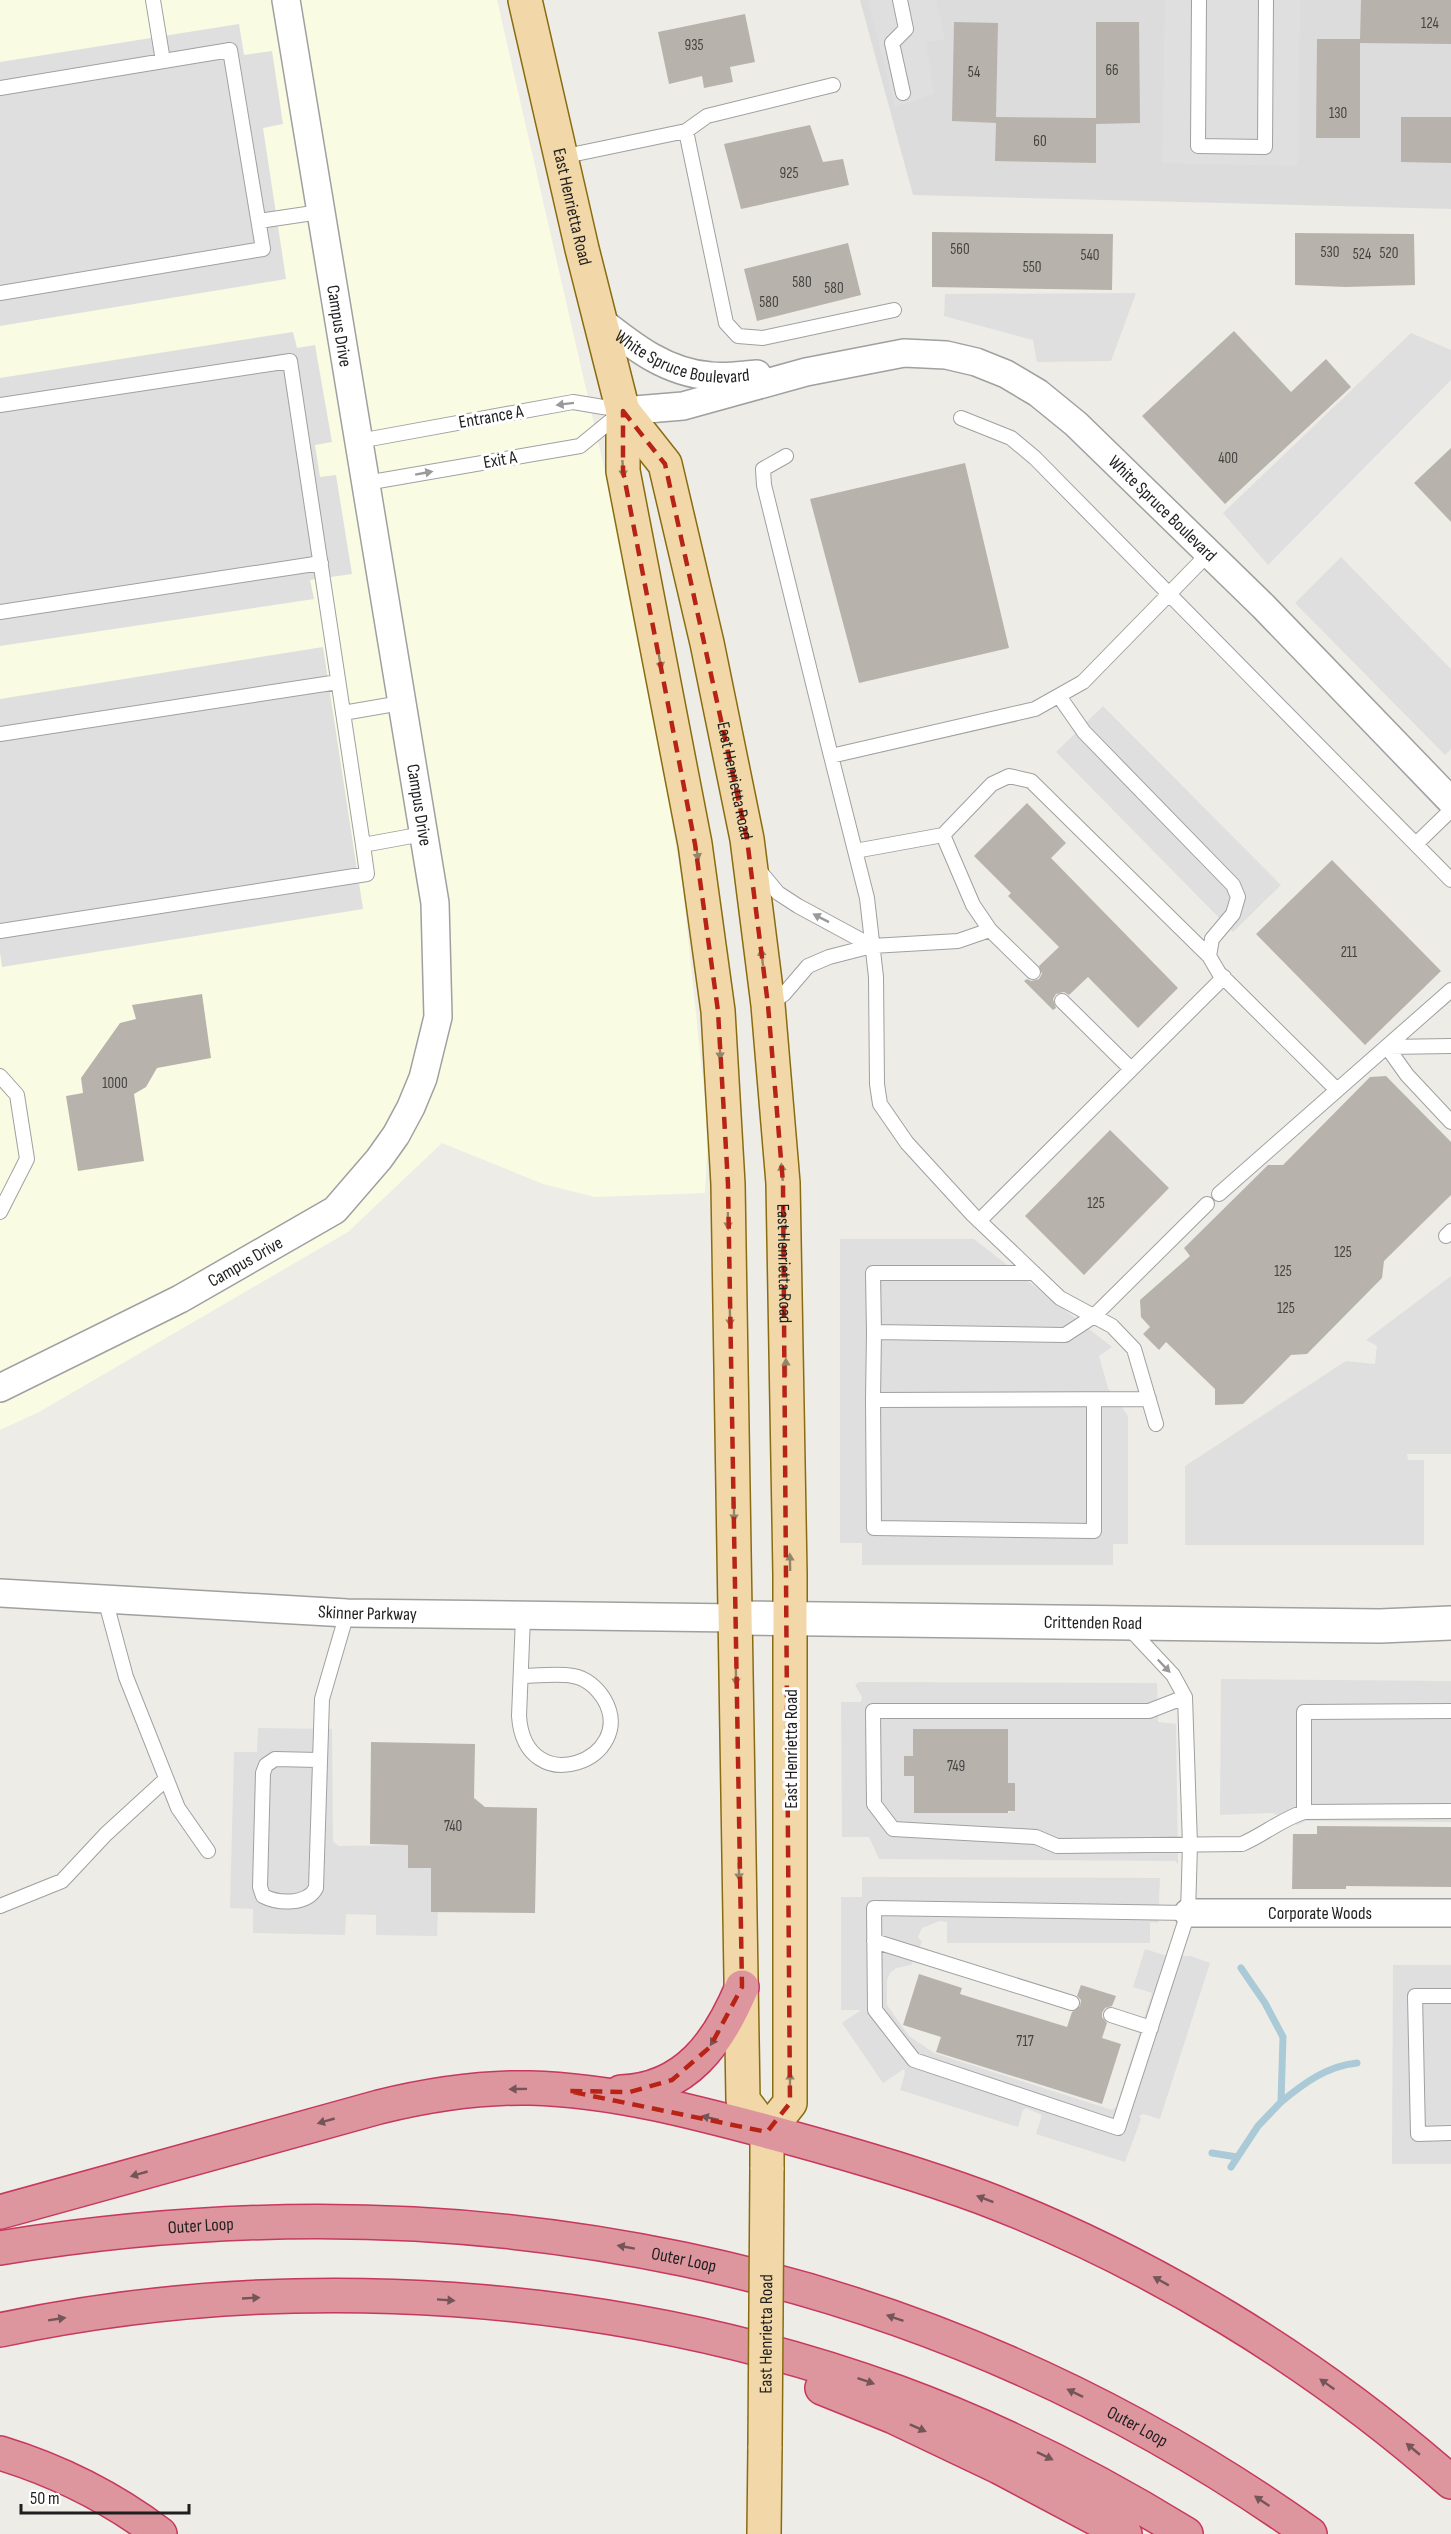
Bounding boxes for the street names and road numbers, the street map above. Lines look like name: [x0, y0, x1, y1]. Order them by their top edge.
street label: East Henrietta Road: [549, 146, 596, 267]
street label: Campus Drive: [322, 284, 356, 368]
street label: White Spruce Boulevard: [611, 325, 751, 387]
street label: Entrance A: [457, 401, 525, 433]
street label: Exit A: [482, 447, 519, 473]
street label: White Spruce Boulevard: [1104, 451, 1221, 566]
street label: East Henrietta Road: [713, 720, 757, 841]
street label: Campus Drive: [402, 763, 436, 847]
street label: East Henrietta Road: [773, 1204, 796, 1323]
street label: Campus Drive: [204, 1232, 286, 1291]
street label: Skinner Parkway: [317, 1601, 417, 1624]
street label: Crittenden Road: [1044, 1611, 1142, 1634]
street label: East Henrietta Road: [781, 1689, 802, 1809]
street label: Corporate Woods: [1268, 1903, 1372, 1924]
street label: Outer Loop: [167, 2213, 234, 2238]
street label: Outer Loop: [650, 2243, 719, 2277]
street label: East Henrietta Road: [755, 2274, 777, 2394]
street label: Outer Loop: [1104, 2401, 1172, 2451]

